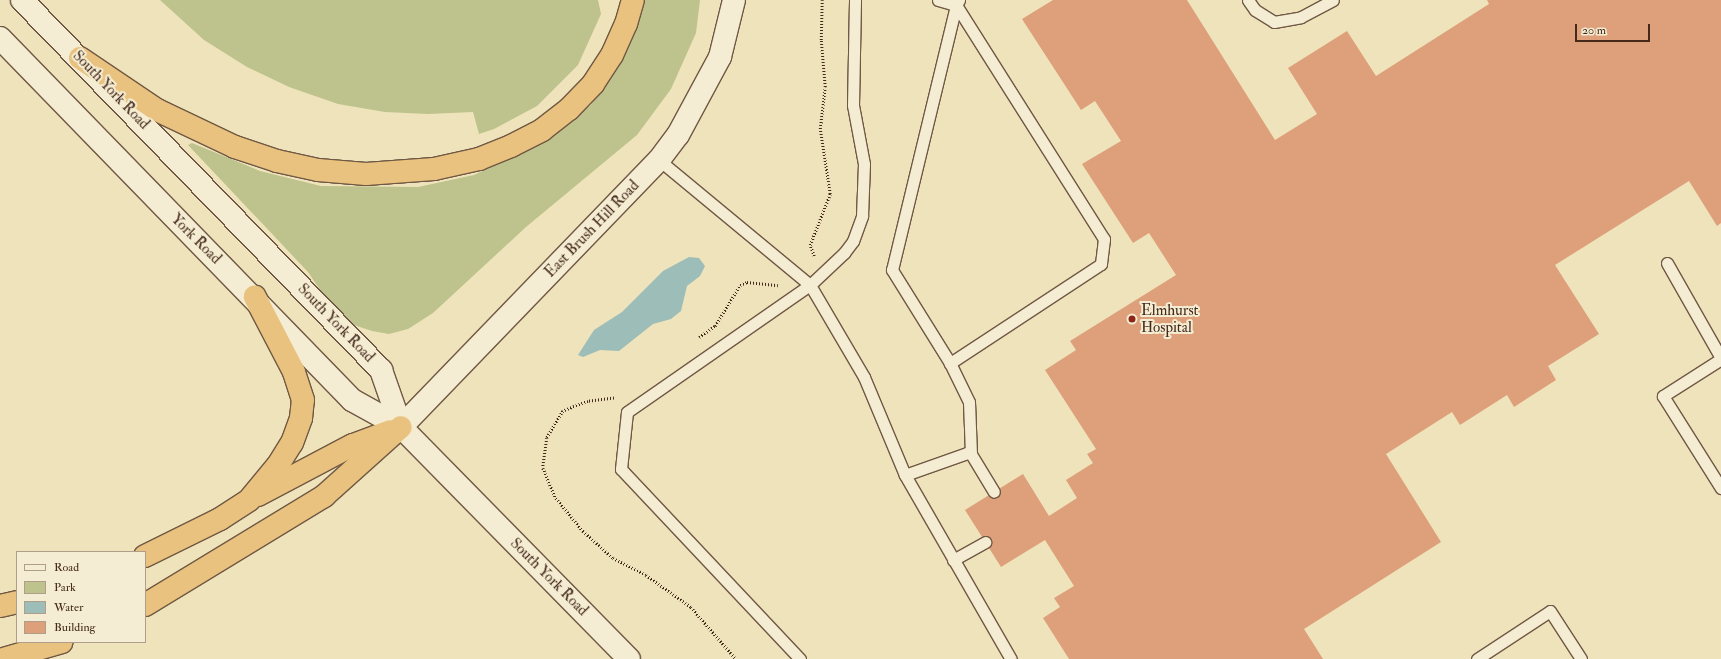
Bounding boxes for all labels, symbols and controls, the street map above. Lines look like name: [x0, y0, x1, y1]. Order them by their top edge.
scale bar: [1577, 16, 1652, 42]
text: 20 m: [1582, 23, 1606, 38]
street label: South York Road: [69, 47, 153, 133]
street label: East Brush Hill Road: [541, 177, 643, 281]
street label: York Road: [167, 210, 225, 268]
street label: South York Road: [294, 280, 378, 366]
place label: Elmhurst Hospital: [1141, 301, 1198, 336]
marker: Elmhurst Hospital: [1126, 313, 1138, 325]
street label: South York Road: [506, 534, 592, 620]
legend: [16, 551, 146, 643]
text: Road: [54, 560, 79, 575]
text: Park: [54, 580, 76, 595]
text: Water: [54, 600, 83, 615]
text: Building: [54, 620, 95, 635]

